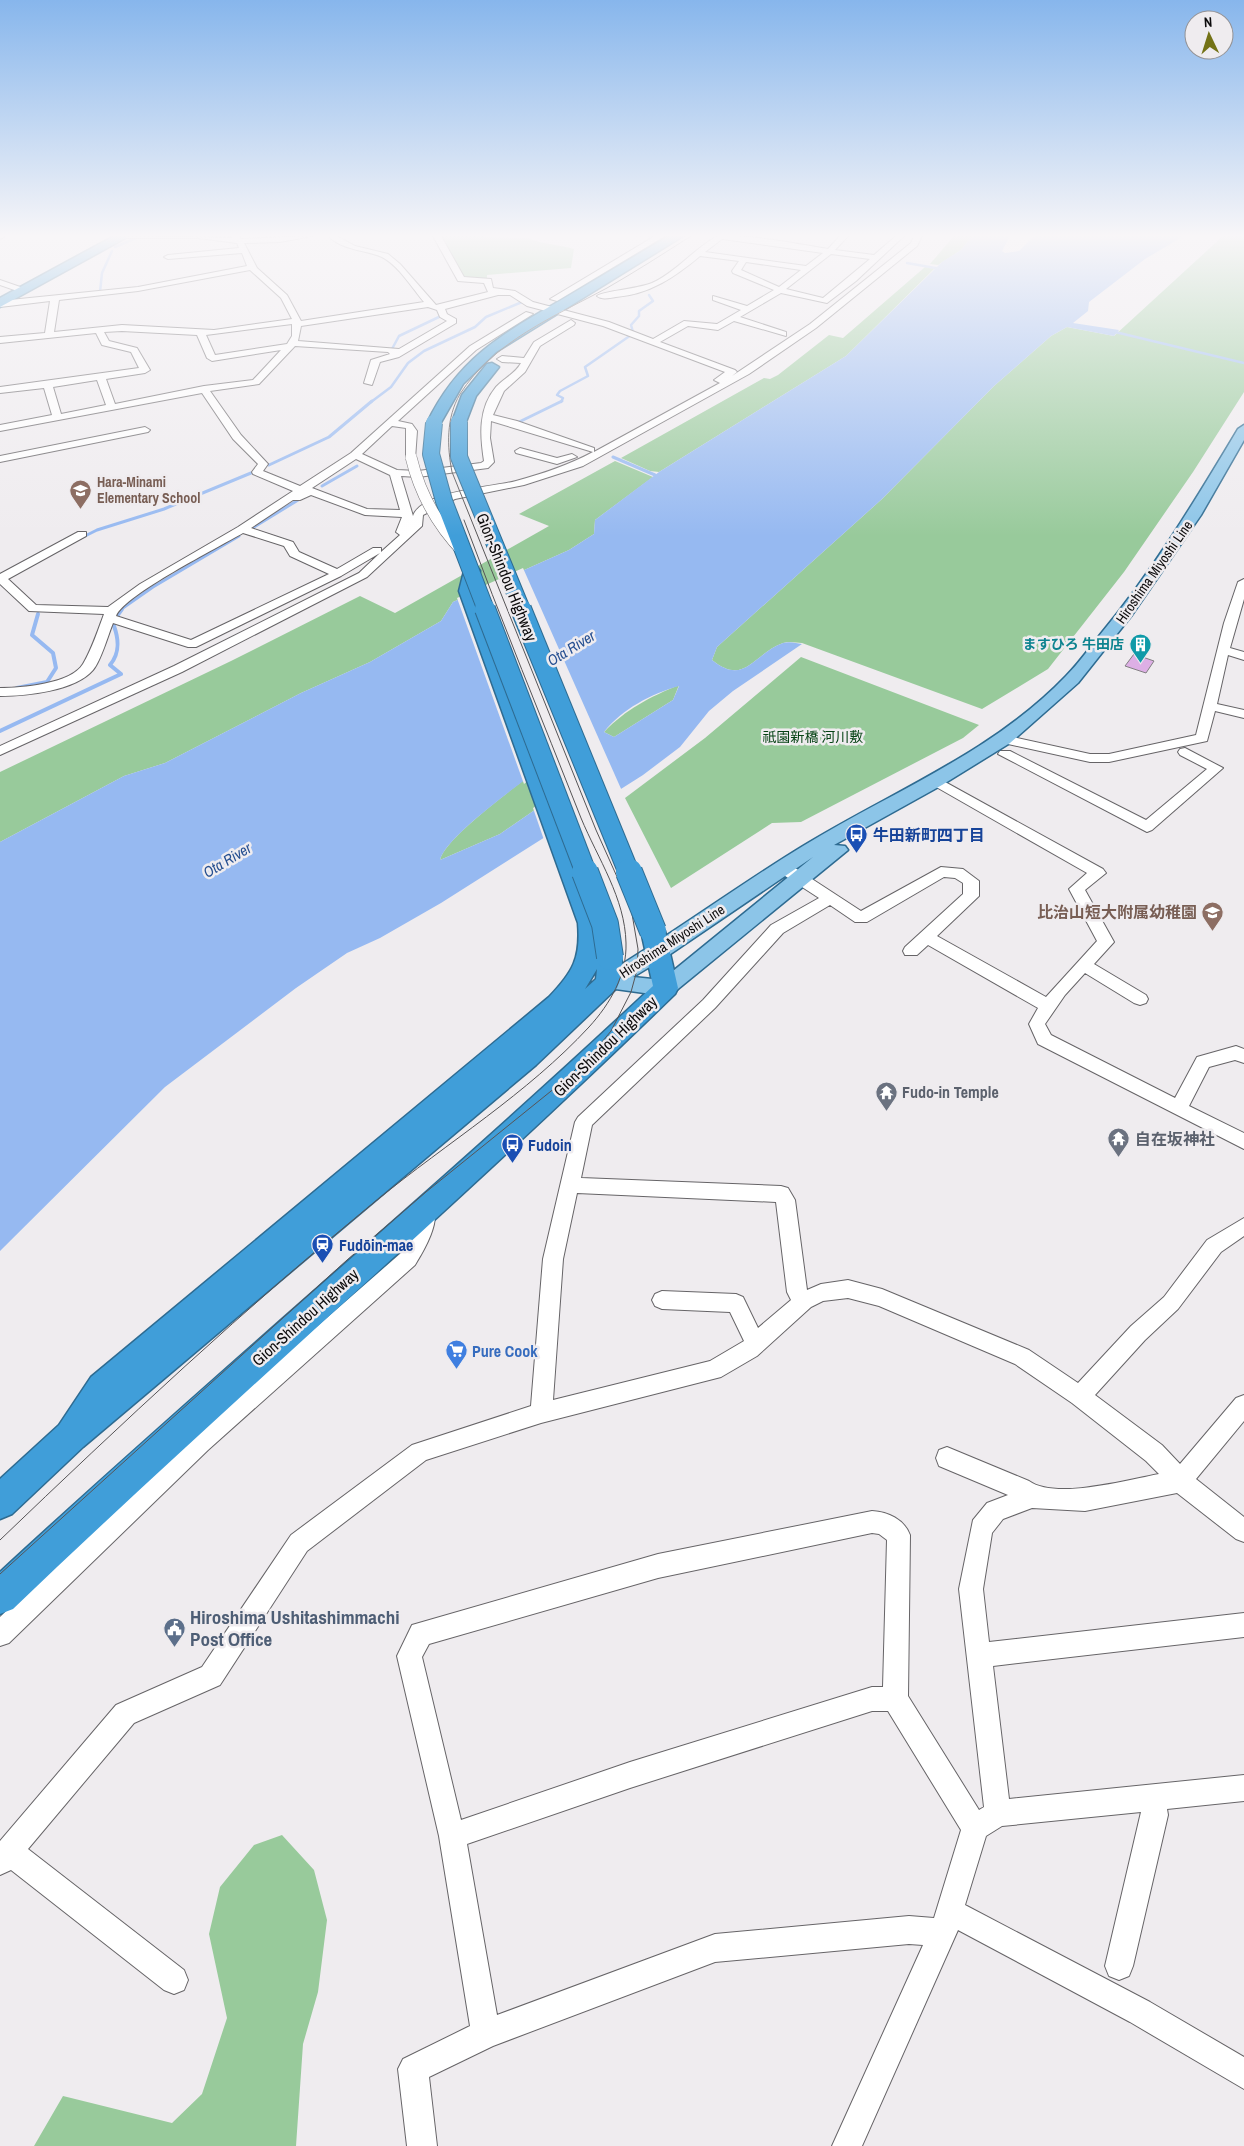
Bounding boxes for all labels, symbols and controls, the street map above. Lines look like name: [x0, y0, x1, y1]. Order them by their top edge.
north arrow: [1184, 10, 1234, 60]
text: N: [1203, 13, 1213, 31]
place label: Hara-Minami Elementary School: [97, 473, 200, 507]
school or university icon: Hara-Minami Elementary School: [69, 478, 93, 509]
street label: Gion-Shindou Highway: [471, 510, 543, 645]
street label: Hiroshima Miyoshi Line: [1112, 517, 1196, 627]
water label: Ota River: [543, 625, 600, 671]
building icon: ますひろ 牛田店: [1128, 632, 1152, 663]
place label: ますひろ 牛田店: [1023, 635, 1124, 653]
park label: 祇園新橋 河川敷: [762, 728, 864, 746]
bus stop icon: 牛田新町四丁目: [845, 823, 869, 854]
place label: 牛田新町四丁目: [873, 824, 985, 846]
water label: Ota River: [199, 837, 256, 883]
street label: Hiroshima Miyoshi Line: [616, 900, 728, 982]
school or university icon: 比治山短大附属幼稚園: [1201, 900, 1225, 931]
place label: 比治山短大附属幼稚園: [1037, 901, 1197, 923]
street label: Gion-Shindou Highway: [548, 990, 662, 1101]
temple icon: Fudo-in Temple: [874, 1080, 898, 1111]
place label: Fudo-in Temple: [902, 1081, 999, 1103]
temple icon: 自在坂神社: [1107, 1127, 1131, 1158]
place label: 自在坂神社: [1135, 1128, 1215, 1150]
bus stop icon: Fudoin: [500, 1133, 524, 1164]
place label: Fudoin: [528, 1134, 572, 1156]
station icon: Fudōin-mae: [311, 1233, 335, 1264]
place label: Fudōin-mae: [339, 1234, 413, 1256]
street label: Gion-Shindou Highway: [247, 1263, 363, 1371]
supermarket icon: Pure Cook: [444, 1339, 468, 1370]
place label: Pure Cook: [472, 1340, 538, 1362]
place label: Hiroshima Ushitashimmachi Post Office: [190, 1604, 400, 1652]
public building icon: Hiroshima Ushitashimmachi Post Office: [162, 1616, 186, 1647]

